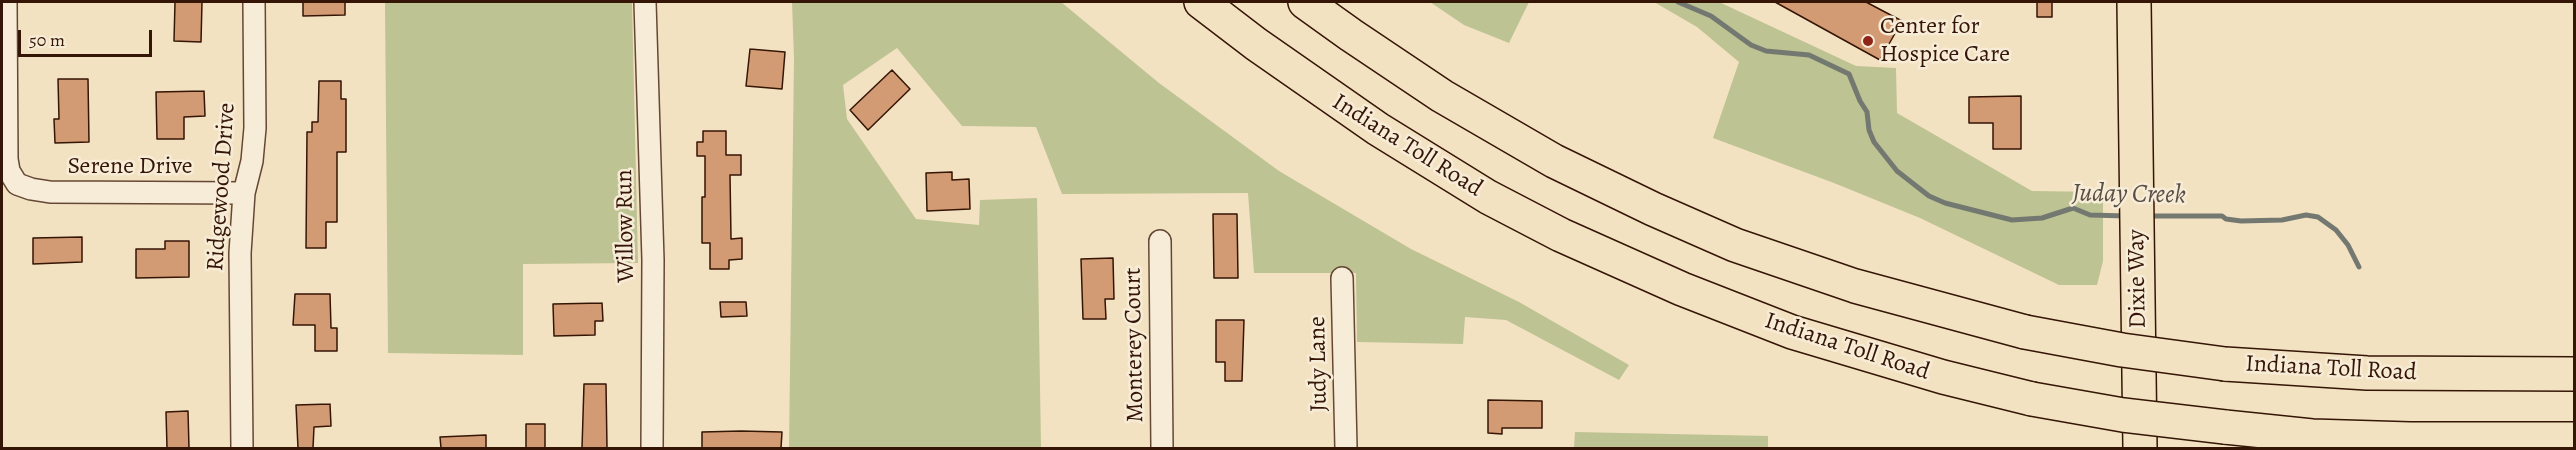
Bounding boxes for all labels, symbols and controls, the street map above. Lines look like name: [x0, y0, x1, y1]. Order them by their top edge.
place label: Center for Hospice Care: [1880, 13, 2010, 69]
scale bar: [21, 18, 154, 56]
text: 50 m: [29, 28, 65, 52]
marker: Center for Hospice Care: [1861, 34, 1875, 48]
street label: Indiana Toll Road: [1327, 88, 1487, 204]
street label: Ridgewood Drive: [202, 102, 242, 272]
street label: Serene Drive: [67, 153, 193, 181]
street label: Willow Run: [611, 169, 641, 283]
water label: Juday Creek: [2072, 178, 2186, 212]
street label: Dixie Way: [2123, 229, 2153, 329]
street label: Monterey Court: [1119, 267, 1151, 423]
street label: Indiana Toll Road: [1761, 307, 1933, 387]
street label: Judy Lane: [1304, 316, 1334, 412]
street label: Indiana Toll Road: [2245, 350, 2417, 388]

